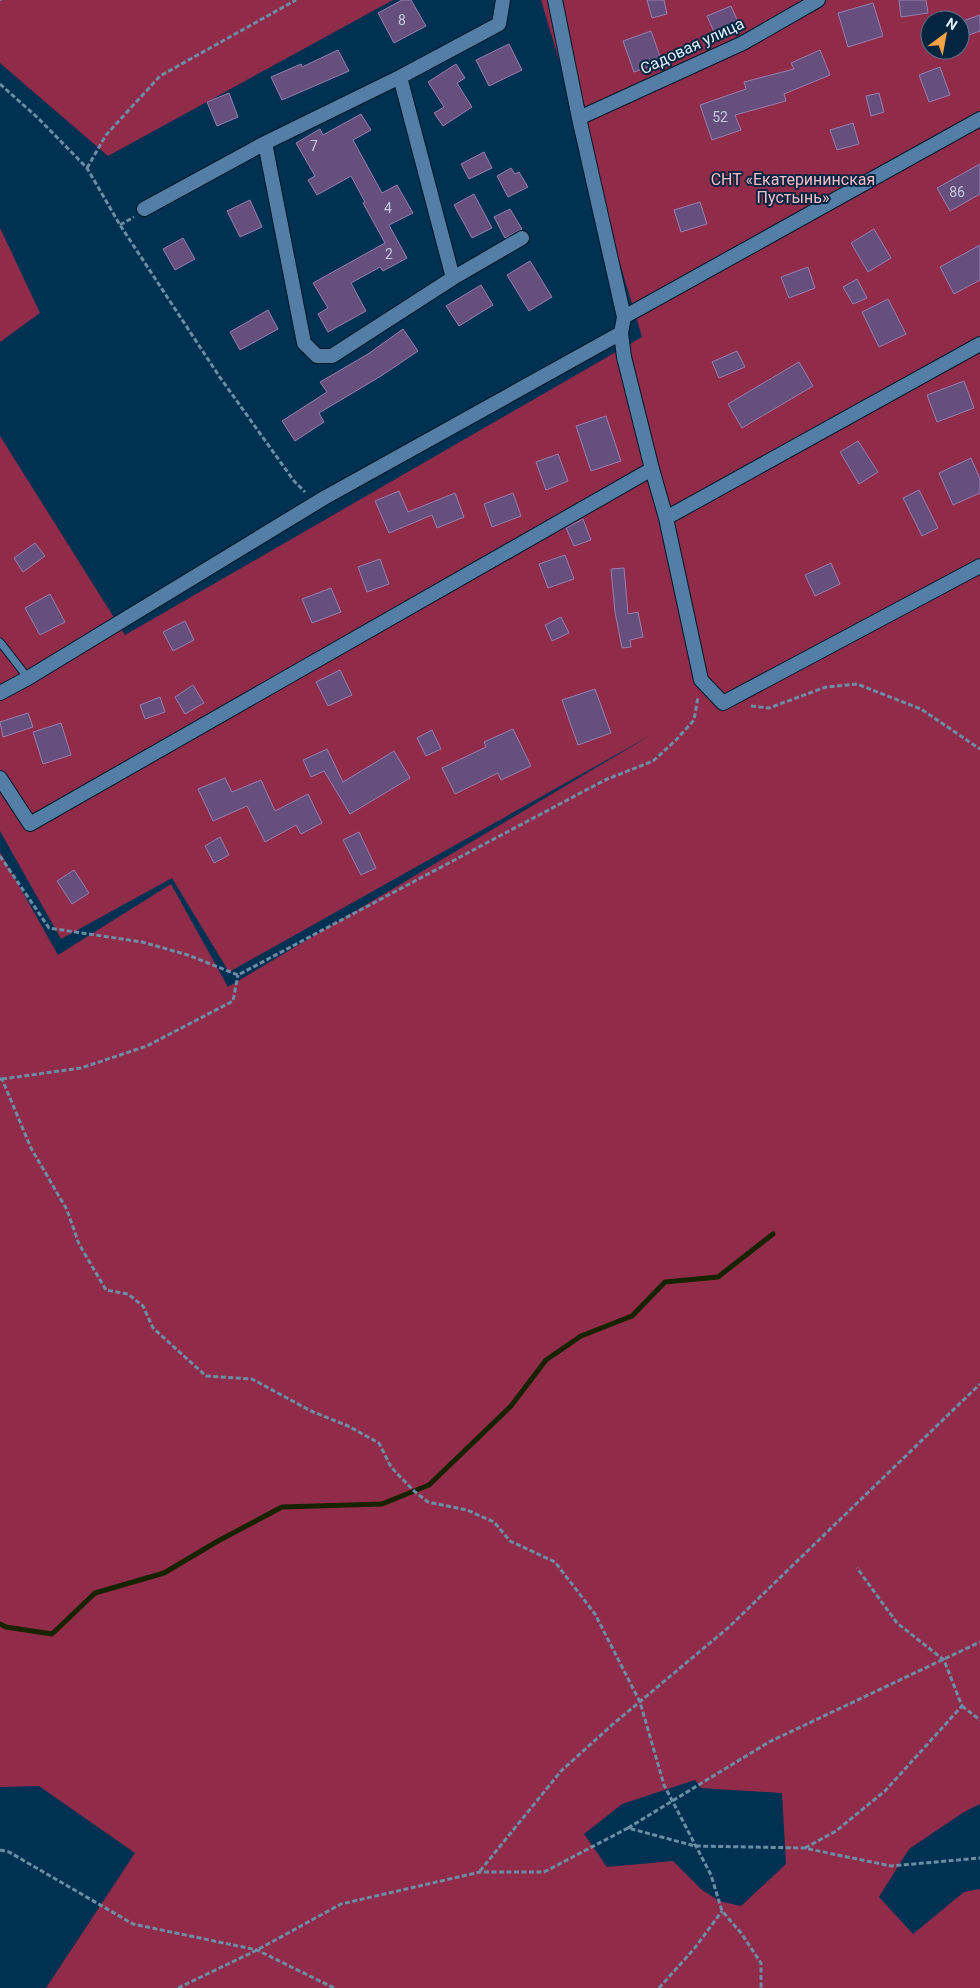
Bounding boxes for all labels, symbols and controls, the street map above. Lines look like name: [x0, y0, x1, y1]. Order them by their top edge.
north arrow: [920, 10, 970, 60]
house number: 8: [398, 12, 406, 28]
street label: Садовая улица: [637, 14, 747, 78]
text: N: [943, 15, 960, 33]
house number: 52: [712, 109, 728, 125]
house number: 7: [310, 138, 318, 154]
park label: СНТ «Екатерининская Пустынь»: [711, 170, 875, 207]
house number: 86: [949, 184, 965, 200]
house number: 4: [384, 200, 392, 216]
house number: 2: [385, 246, 393, 262]

